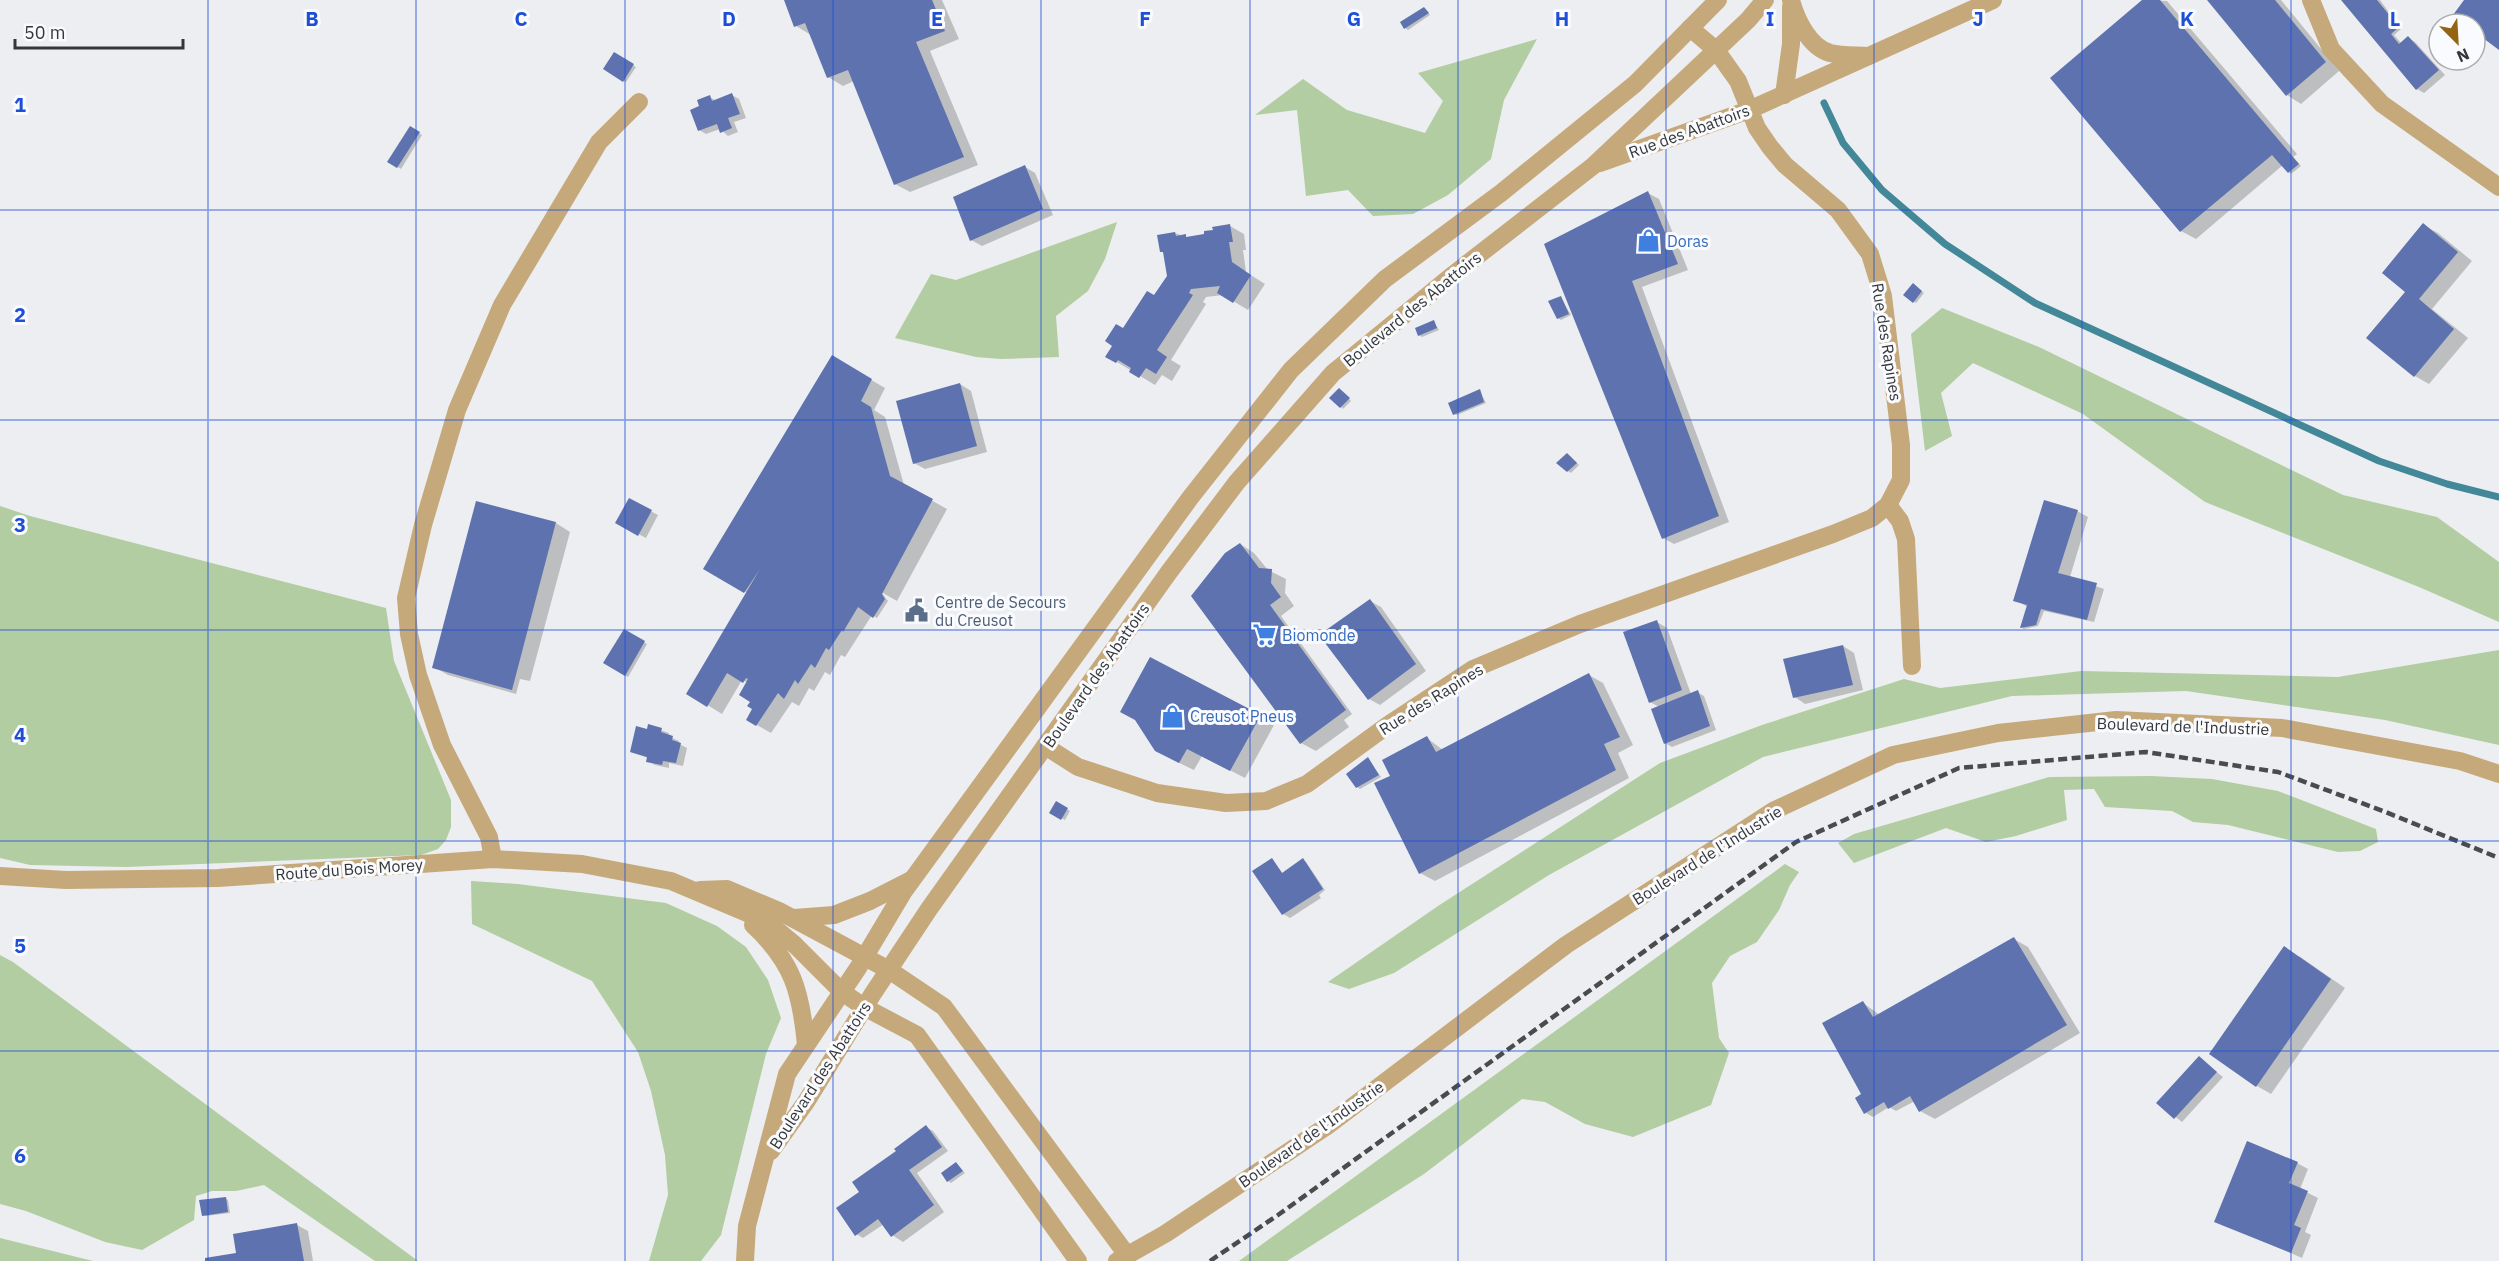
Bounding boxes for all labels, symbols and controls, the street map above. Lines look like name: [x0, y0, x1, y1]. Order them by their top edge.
text: B: [305, 5, 319, 32]
text: C: [514, 5, 528, 32]
text: D: [722, 5, 736, 32]
text: E: [931, 5, 943, 32]
text: F: [1139, 5, 1151, 32]
text: G: [1347, 5, 1361, 32]
text: H: [1555, 5, 1569, 32]
text: I: [1766, 5, 1774, 32]
text: J: [1972, 5, 1984, 32]
text: K: [2180, 5, 2194, 32]
text: L: [2390, 5, 2400, 32]
scale bar: [15, 12, 183, 50]
north arrow: [2427, 12, 2487, 72]
text: 50 m: [24, 21, 66, 44]
text: N: [2454, 44, 2472, 67]
text: 1: [14, 91, 26, 118]
street label: Rue des Abattoirs: [1626, 100, 1752, 162]
shop icon: Doras: [1636, 228, 1662, 254]
place label: Doras: [1667, 231, 1709, 251]
street label: Boulevard des Abattoirs: [1339, 247, 1485, 371]
street label: Rue des Rapines: [1868, 282, 1906, 402]
text: 2: [14, 301, 26, 328]
text: 3: [14, 511, 26, 538]
place label: Centre de Secours du Creusot: [935, 592, 1066, 630]
public building icon: Centre de Secours du Creusot: [904, 598, 930, 624]
street label: Boulevard des Abattoirs: [1038, 599, 1154, 751]
supermarket icon: Biomonde: [1251, 622, 1277, 648]
place label: Biomonde: [1282, 625, 1356, 645]
street label: Rue des Rapines: [1375, 659, 1487, 739]
shop icon: Creusot Pneus: [1159, 703, 1185, 729]
place label: Creusot Pneus: [1190, 706, 1294, 726]
street label: Boulevard de l'Industrie: [2096, 713, 2270, 739]
text: 4: [14, 721, 26, 748]
street label: Boulevard de l'Industrie: [1629, 801, 1786, 909]
street label: Route du Bois Morey: [275, 854, 423, 884]
text: 5: [14, 932, 26, 959]
street label: Boulevard des Abattoirs: [765, 997, 875, 1153]
street label: Boulevard de l'Industrie: [1235, 1076, 1388, 1192]
text: 6: [14, 1142, 26, 1169]

